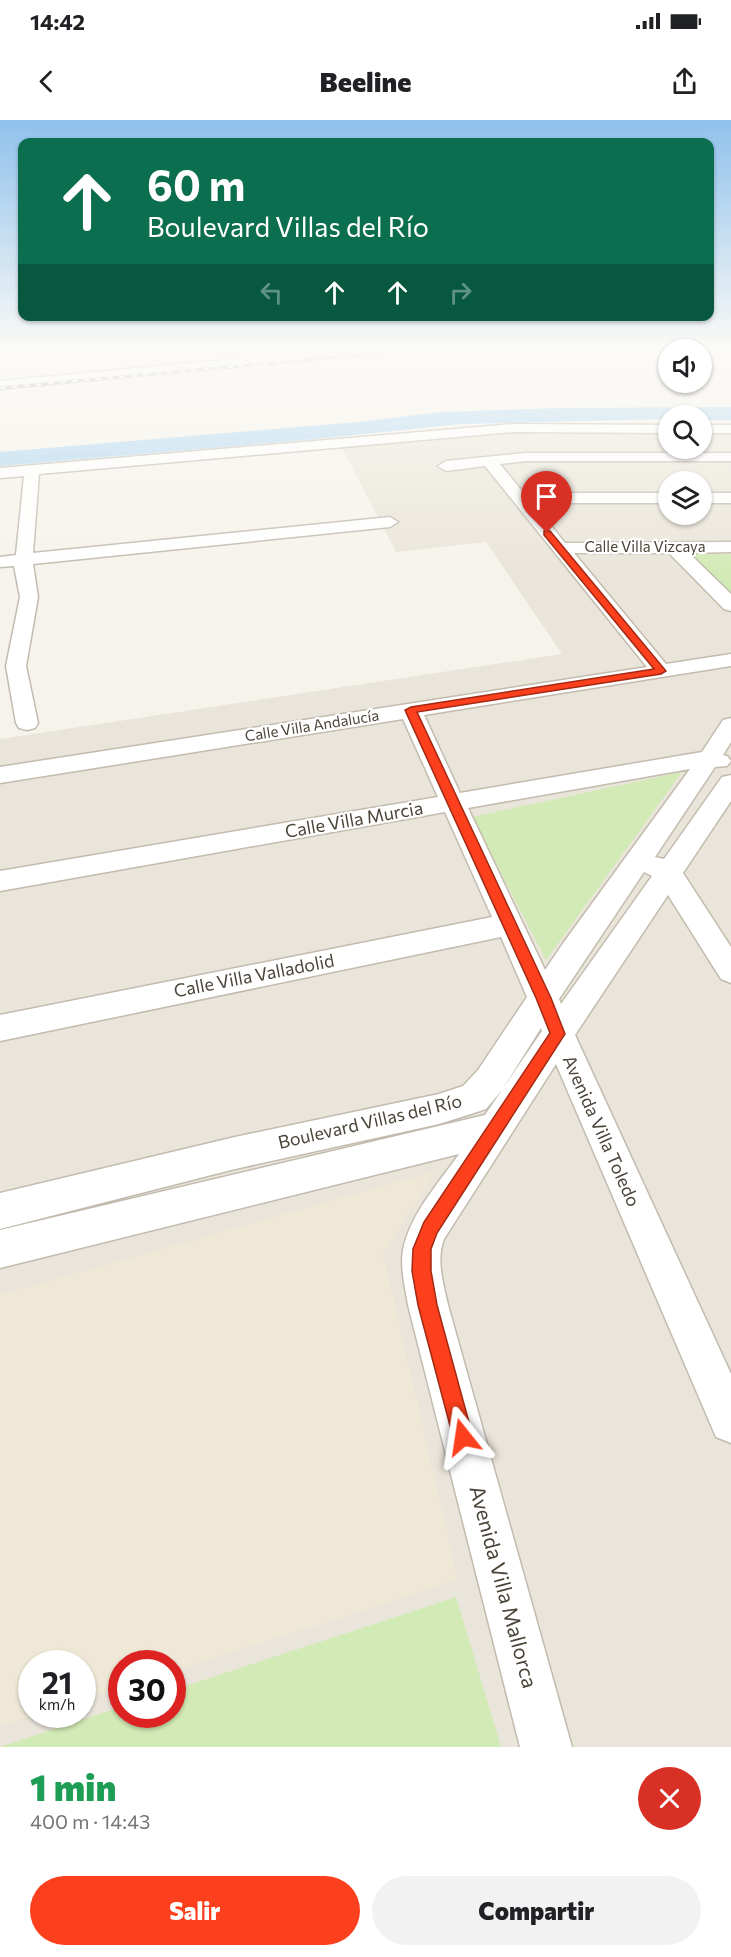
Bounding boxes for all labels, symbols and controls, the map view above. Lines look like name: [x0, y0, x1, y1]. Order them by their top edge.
text: 14:42: [30, 8, 85, 35]
icon: back: [30, 65, 63, 98]
text: Beeline: [320, 65, 411, 98]
icon: share: [668, 65, 701, 98]
text: 60 m: [147, 158, 246, 210]
icon: ahead: [48, 162, 126, 240]
text: Boulevard Villas del Río: [147, 210, 429, 243]
icon: left: [255, 276, 288, 309]
icon: ahead: [318, 276, 351, 309]
icon: ahead: [381, 276, 414, 309]
icon: right: [444, 276, 477, 309]
map controls: [658, 339, 712, 525]
button: sound: [658, 339, 712, 393]
button: search: [658, 405, 712, 459]
pin: [521, 471, 572, 533]
button: layers: [658, 471, 712, 525]
icon: arrive: [530, 480, 563, 513]
street label: Calle Villa Vizcaya: [584, 537, 706, 555]
street label: Calle Villa Andalucía: [243, 706, 380, 745]
street label: Calle Villa Murcia: [283, 796, 425, 842]
street label: Calle Villa Valladolid: [172, 949, 336, 1001]
street label: Avenida Villa Toledo: [559, 1051, 645, 1210]
street label: Boulevard Villas del Río: [276, 1089, 464, 1153]
position arrow: [431, 1405, 495, 1469]
street label: Avenida Villa Mallorca: [465, 1483, 544, 1691]
speed limit sign: 30: [108, 1650, 186, 1728]
text: 21: [42, 1663, 72, 1700]
text: km/h: [39, 1695, 75, 1713]
text: 1 min: [30, 1764, 116, 1808]
button: close: [638, 1767, 701, 1830]
text: 400 m · 14:43: [30, 1809, 150, 1833]
button: Salir: [30, 1876, 360, 1945]
button: Compartir: [372, 1876, 701, 1945]

